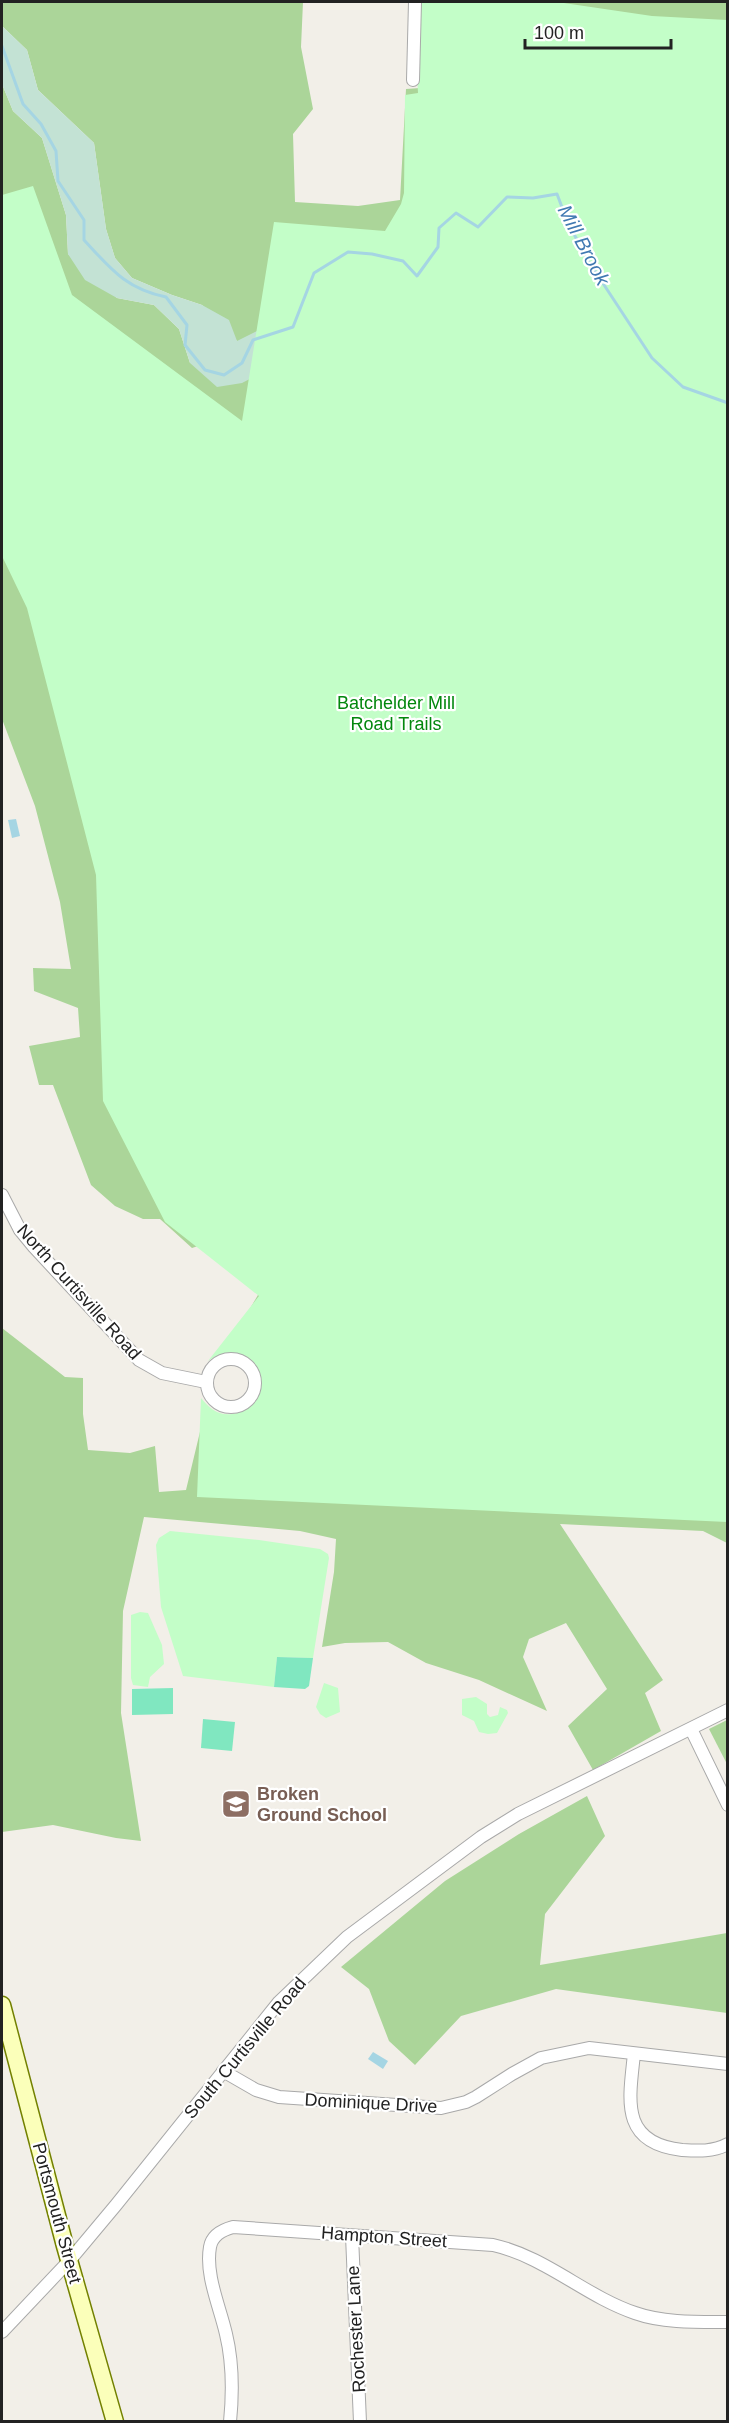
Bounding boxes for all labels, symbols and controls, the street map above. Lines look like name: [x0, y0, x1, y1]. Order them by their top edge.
scale bar: [525, 12, 670, 50]
text: 100 m: [534, 23, 584, 43]
water label: Mill Brook: [554, 201, 615, 290]
park label: Batchelder Mill Road Trails: [337, 693, 455, 734]
street label: North Curtisville Road: [13, 1220, 145, 1364]
place label: Broken Ground School: [257, 1784, 387, 1825]
school or university icon: Broken Ground School: [220, 1788, 252, 1820]
street label: South Curtisville Road: [180, 1973, 310, 2123]
street label: Dominique Drive: [304, 2090, 438, 2116]
street label: Portsmouth Street: [29, 2140, 85, 2286]
street label: Hampton Street: [320, 2223, 448, 2251]
street label: Rochester Lane: [343, 2265, 369, 2393]

